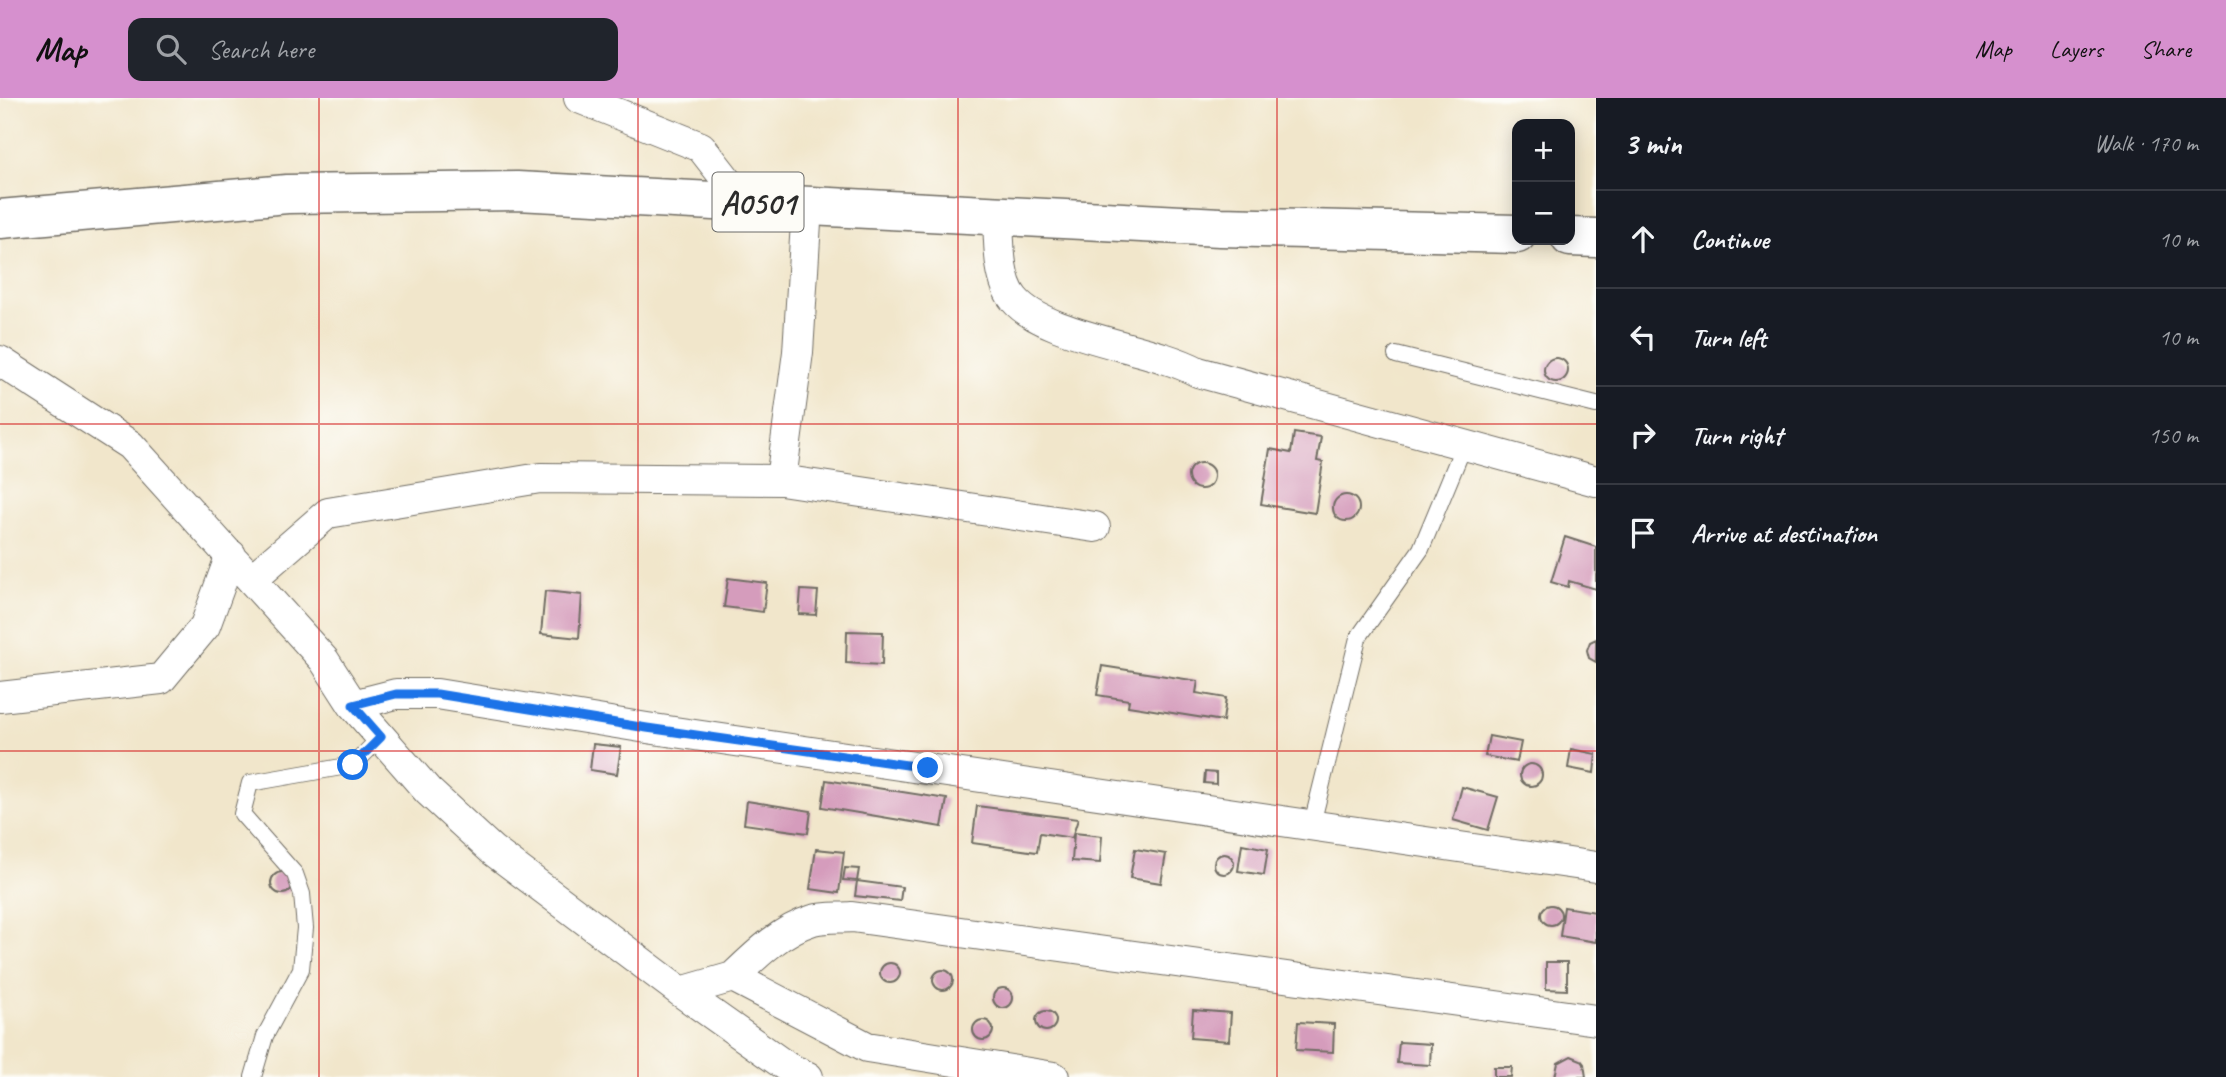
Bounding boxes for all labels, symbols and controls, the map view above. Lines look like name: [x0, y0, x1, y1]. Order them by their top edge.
search box: [128, 18, 618, 81]
text: Map: [35, 28, 86, 70]
icon: search: [152, 30, 190, 68]
text: Search here: [208, 33, 314, 66]
text: Map: [1975, 34, 2012, 64]
text: Layers: [2050, 34, 2103, 64]
text: Share: [2141, 34, 2191, 64]
map controls: [1512, 119, 1575, 245]
button: +: [1512, 119, 1575, 182]
text: 3 min: [1624, 125, 1681, 163]
text: Walk · 170 m: [2094, 129, 2198, 158]
road number: A0501: [712, 172, 804, 232]
button: −: [1512, 182, 1575, 245]
icon: ahead: [1624, 220, 1662, 258]
text: Continue: [1691, 223, 1769, 256]
text: 10 m: [2159, 225, 2198, 254]
icon: left: [1624, 318, 1662, 356]
text: Turn left: [1691, 321, 1766, 354]
text: 10 m: [2159, 323, 2198, 352]
icon: right: [1624, 416, 1662, 454]
text: Turn right: [1691, 419, 1782, 452]
text: 150 m: [2149, 421, 2198, 450]
icon: arrive: [1624, 514, 1662, 552]
text: Arrive at destination: [1691, 517, 1877, 550]
route start: [337, 749, 368, 780]
route end: [912, 752, 943, 783]

